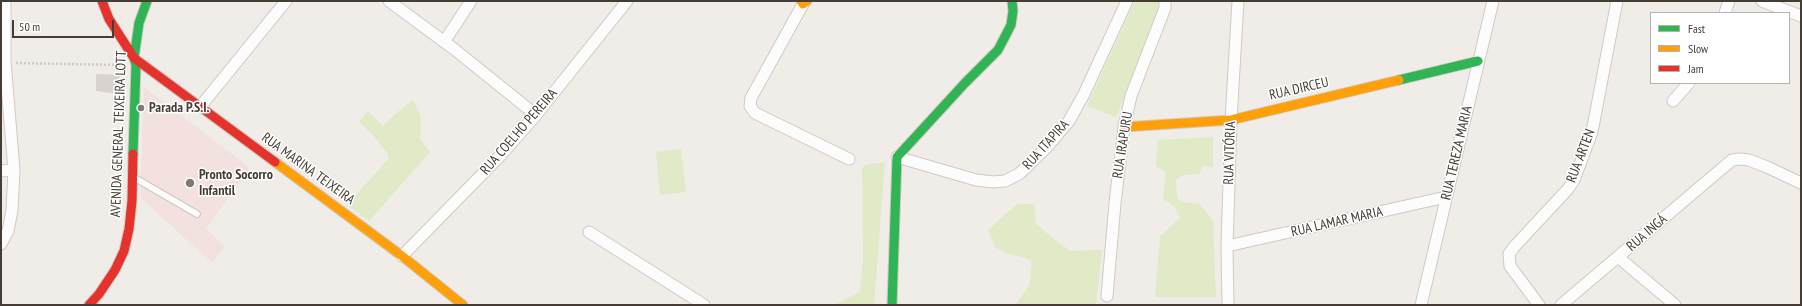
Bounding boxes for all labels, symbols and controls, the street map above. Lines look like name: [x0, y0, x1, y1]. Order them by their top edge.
scale bar: [14, 12, 116, 38]
legend: [1650, 12, 1790, 84]
text: 50 m: [19, 19, 40, 34]
text: Fast: [1688, 21, 1705, 36]
text: Slow: [1688, 41, 1708, 56]
street label: AVENIDA GENERAL TEIXEIRA LOTT: [108, 50, 130, 218]
text: Jam: [1688, 61, 1704, 76]
street label: RUA DIRCEU: [1268, 74, 1330, 104]
street label: RUA COELHO PEREIRA: [477, 85, 561, 179]
place label: Parada P.S.I.: [149, 100, 209, 116]
marker: Parada P.S.I.: [136, 103, 146, 113]
street label: RUA TEREZA MARIA: [1438, 104, 1476, 202]
street label: RUA IRAPURU: [1109, 110, 1137, 180]
street label: RUA ITAPIRA: [1019, 117, 1073, 173]
street label: RUA VITÓRIA: [1220, 121, 1240, 185]
street label: RUA ARTEN: [1563, 127, 1599, 185]
street label: RUA MARINA TEIXEIRA: [258, 130, 358, 208]
place label: Pronto Socorro Infantil: [199, 167, 273, 200]
marker: Pronto Socorro Infantil: [184, 177, 196, 189]
street label: RUA LAMAR MARIA: [1290, 203, 1384, 241]
street label: RUA INGÁ: [1623, 211, 1671, 255]

